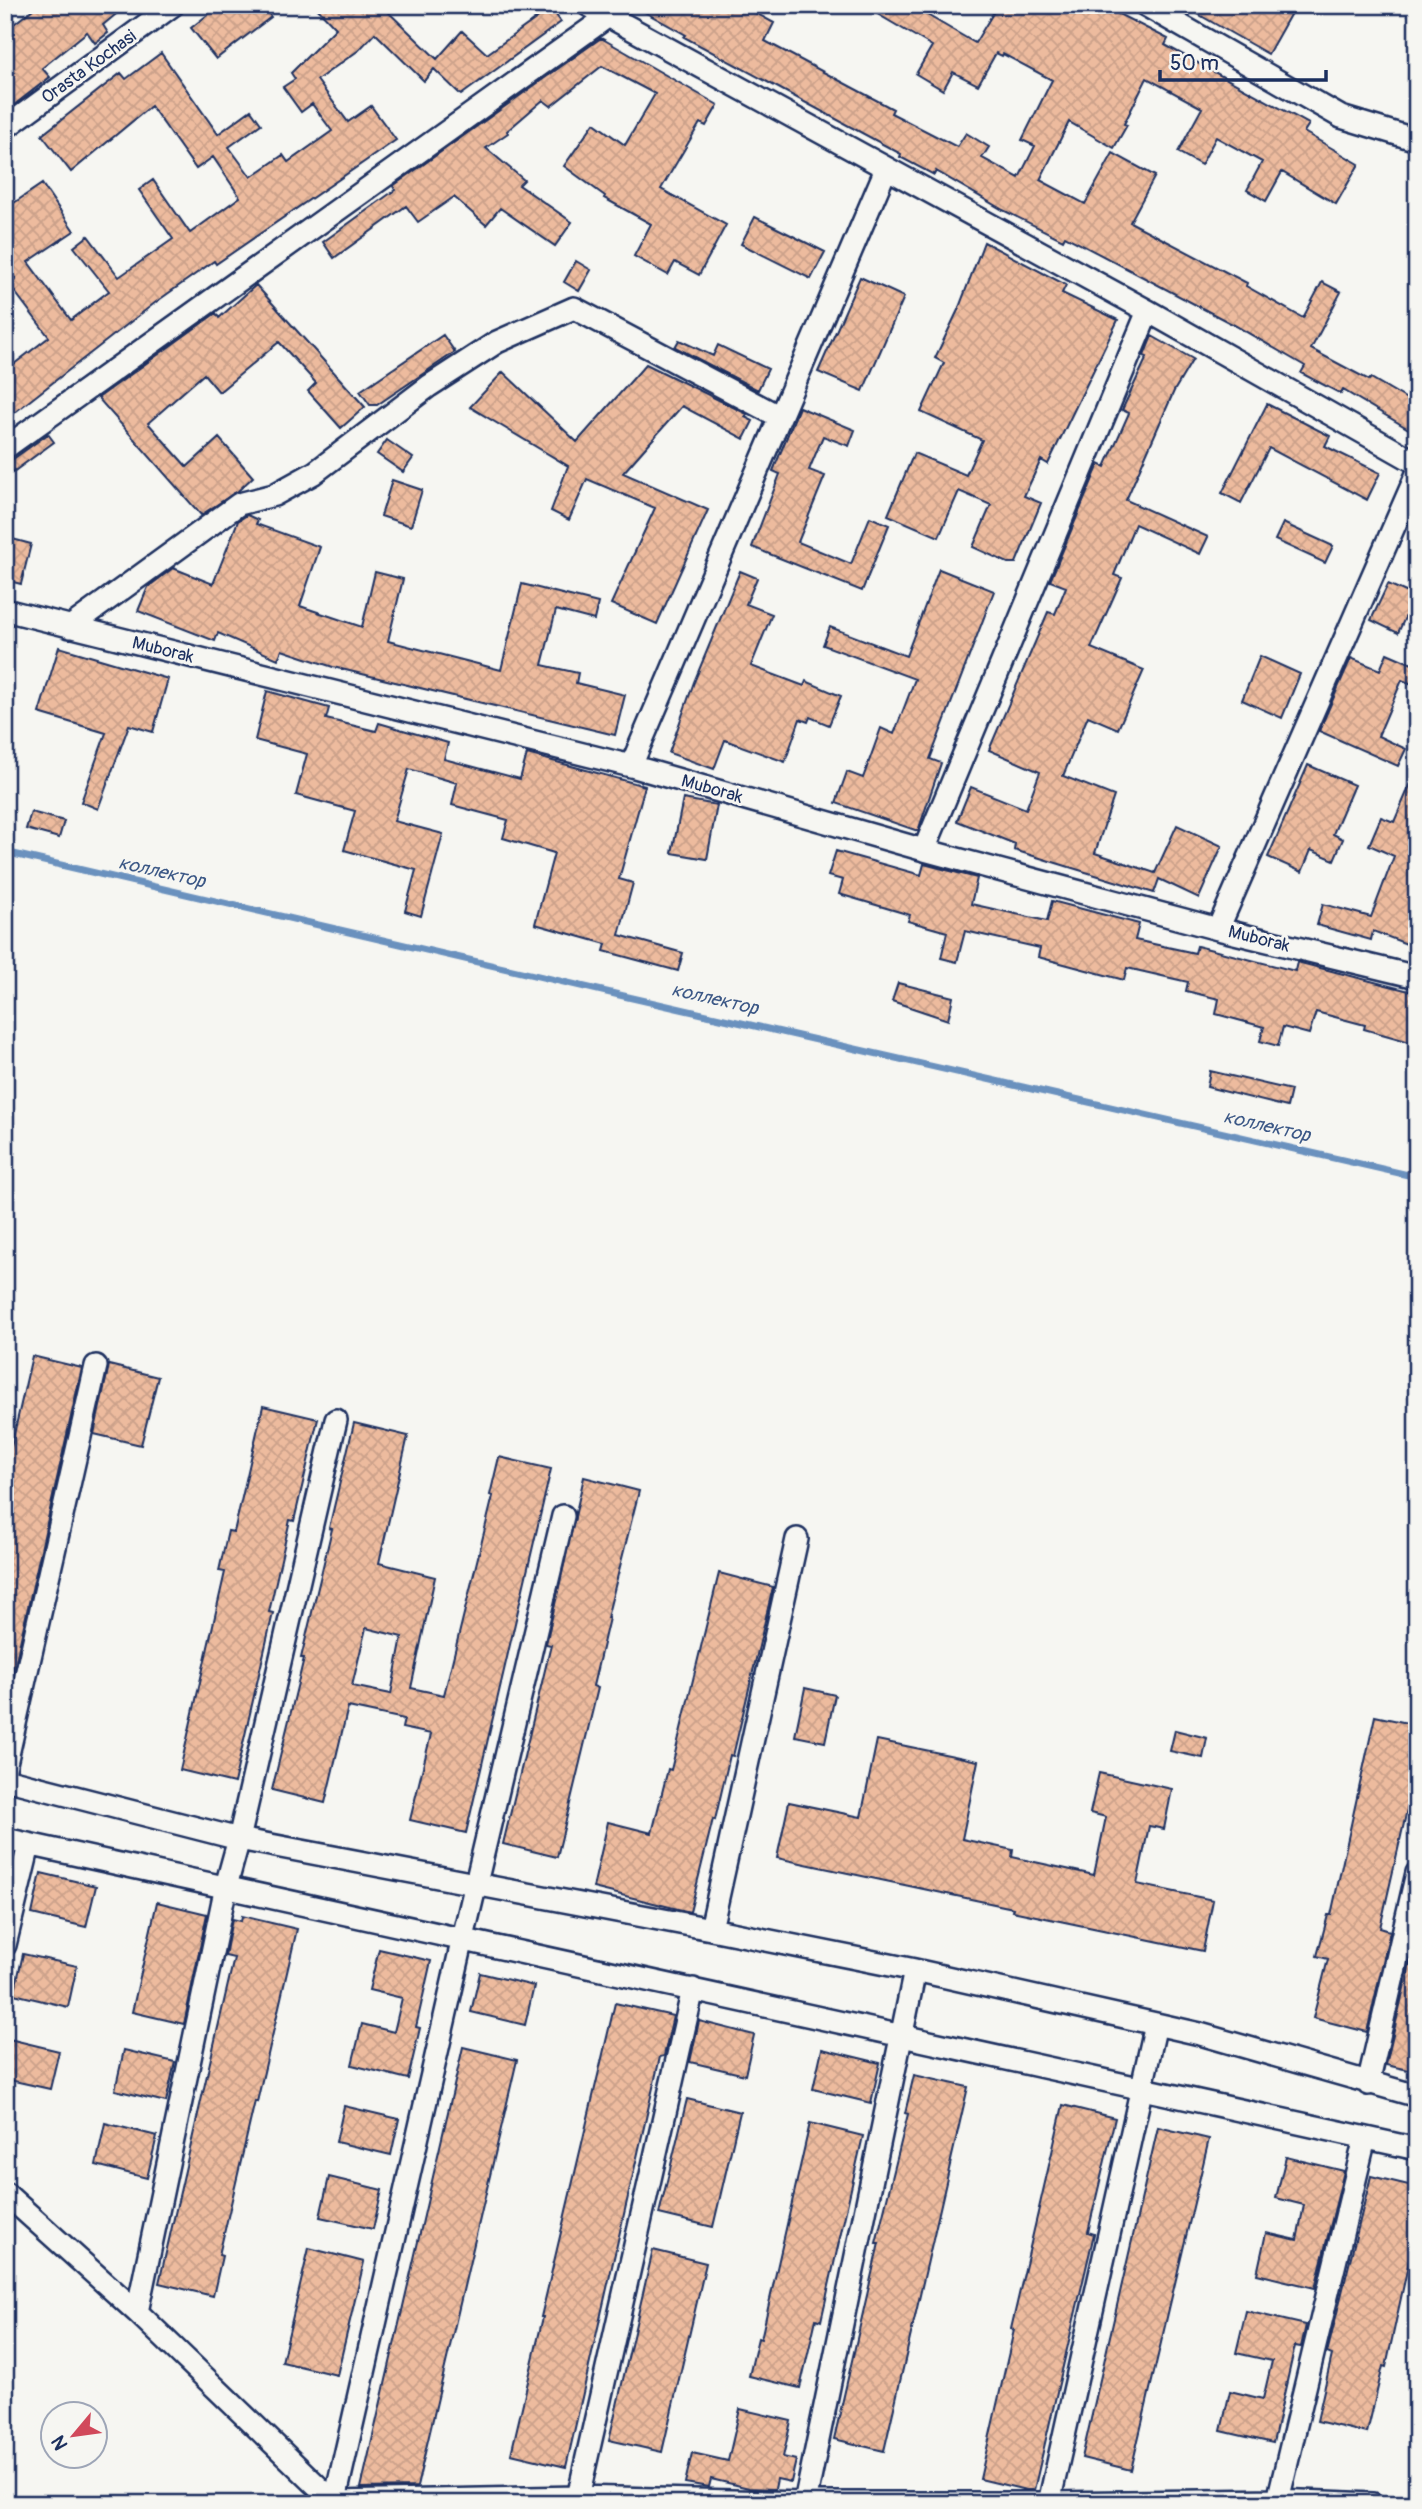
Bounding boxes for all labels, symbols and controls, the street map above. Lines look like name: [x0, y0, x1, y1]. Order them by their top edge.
street label: Orasta Kochasi: [37, 25, 141, 109]
scale bar: [1160, 38, 1326, 82]
text: 50 m: [1170, 50, 1219, 77]
street label: Muborak: [130, 631, 197, 669]
street label: Muborak: [679, 769, 746, 809]
water label: коллектор: [116, 850, 209, 894]
street label: Muborak: [1226, 920, 1293, 958]
water label: коллектор: [669, 977, 762, 1021]
water label: коллектор: [1221, 1104, 1314, 1148]
north arrow: [38, 2400, 108, 2470]
text: N: [46, 2431, 74, 2454]

